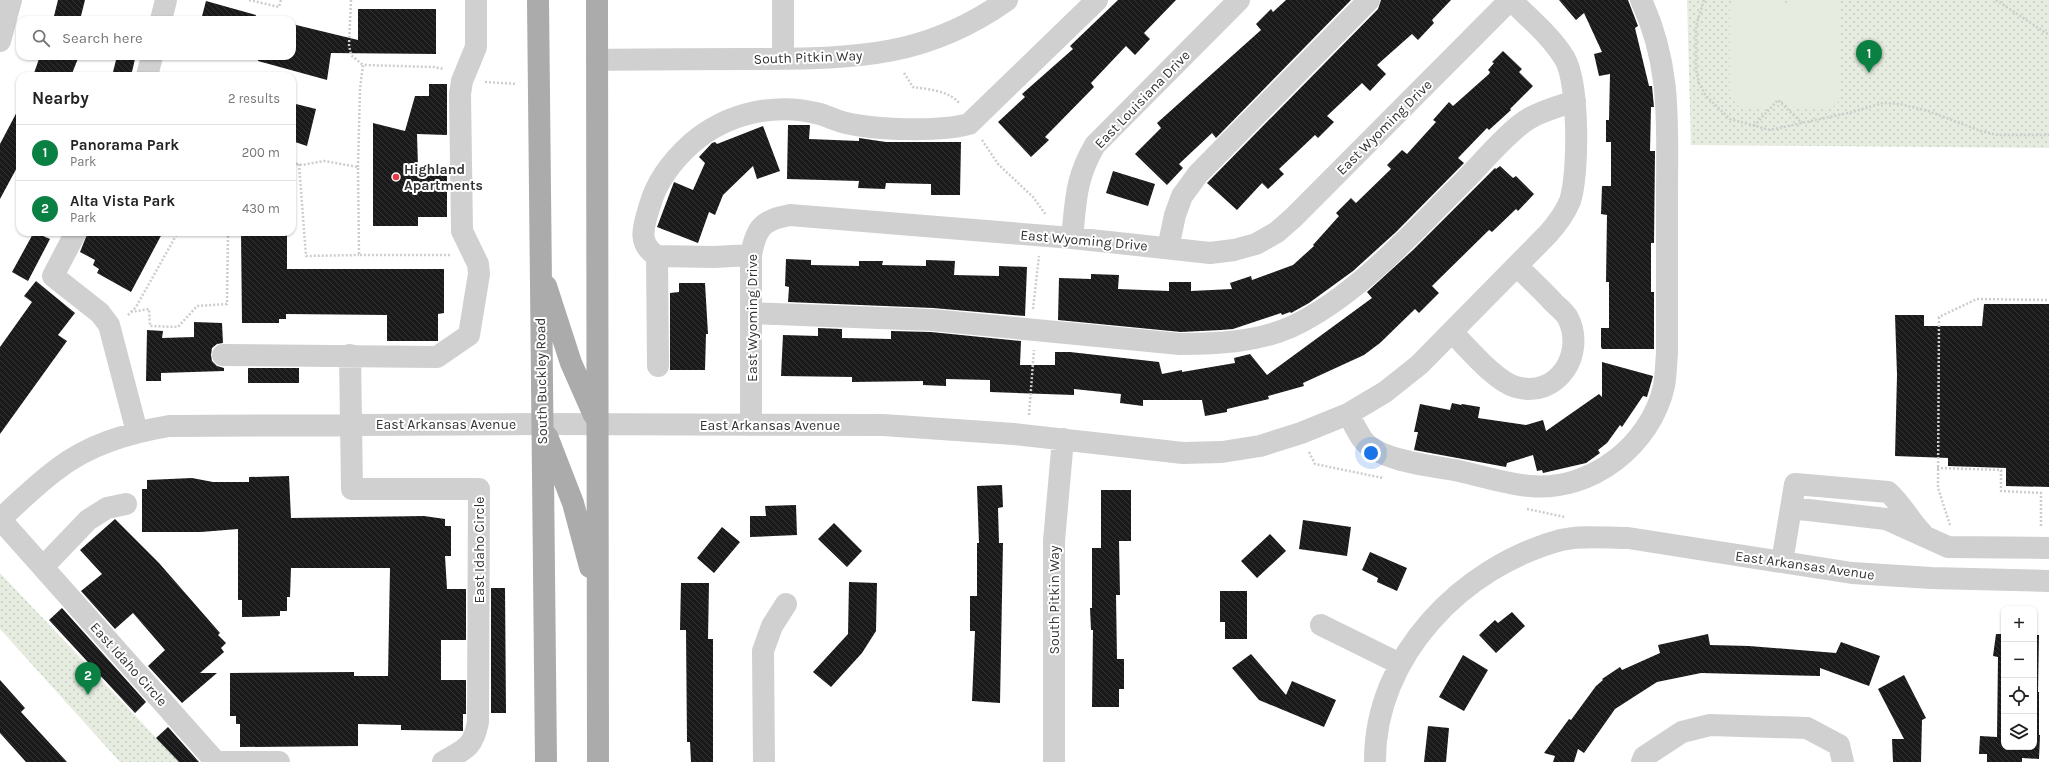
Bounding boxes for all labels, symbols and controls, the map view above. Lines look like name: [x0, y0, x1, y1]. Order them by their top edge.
search box: [16, 16, 296, 60]
icon: search: [30, 27, 52, 49]
text: Search here: [62, 29, 143, 47]
pin: 1: [1856, 40, 1882, 73]
street label: South Pitkin Way: [753, 47, 863, 68]
street label: East Louisiana Drive: [1091, 47, 1194, 152]
street label: East Wyoming Drive: [1333, 76, 1436, 179]
text: Nearby: [32, 88, 89, 108]
text: 2 results: [228, 91, 280, 106]
text: Panorama Park: [70, 136, 179, 154]
text: 1: [43, 145, 47, 160]
text: 200 m: [242, 145, 280, 160]
text: Park: [70, 154, 96, 169]
place label: Highland Apartments: [404, 161, 483, 194]
marker: Highland Apartments: [391, 172, 401, 182]
text: Alta Vista Park: [70, 192, 175, 210]
text: 2: [41, 201, 49, 216]
text: 430 m: [242, 201, 280, 216]
text: Park: [70, 210, 96, 225]
street label: East Wyoming Drive: [1020, 226, 1148, 255]
street label: East Wyoming Drive: [744, 254, 761, 382]
street label: South Buckley Road: [532, 317, 551, 445]
street label: East Arkansas Avenue: [376, 416, 516, 433]
street label: East Arkansas Avenue: [700, 417, 840, 434]
your location: [1361, 443, 1381, 463]
street label: East Idaho Circle: [471, 496, 488, 604]
street label: South Pitkin Way: [1046, 545, 1063, 654]
street label: East Arkansas Avenue: [1734, 547, 1876, 584]
map controls: [2001, 606, 2037, 750]
button: +: [2001, 606, 2037, 642]
street label: East Idaho Circle: [87, 619, 171, 710]
button: −: [2001, 642, 2037, 678]
pin: 2: [75, 662, 101, 695]
button: locate: [2001, 678, 2037, 714]
button: layers: [2001, 714, 2037, 750]

